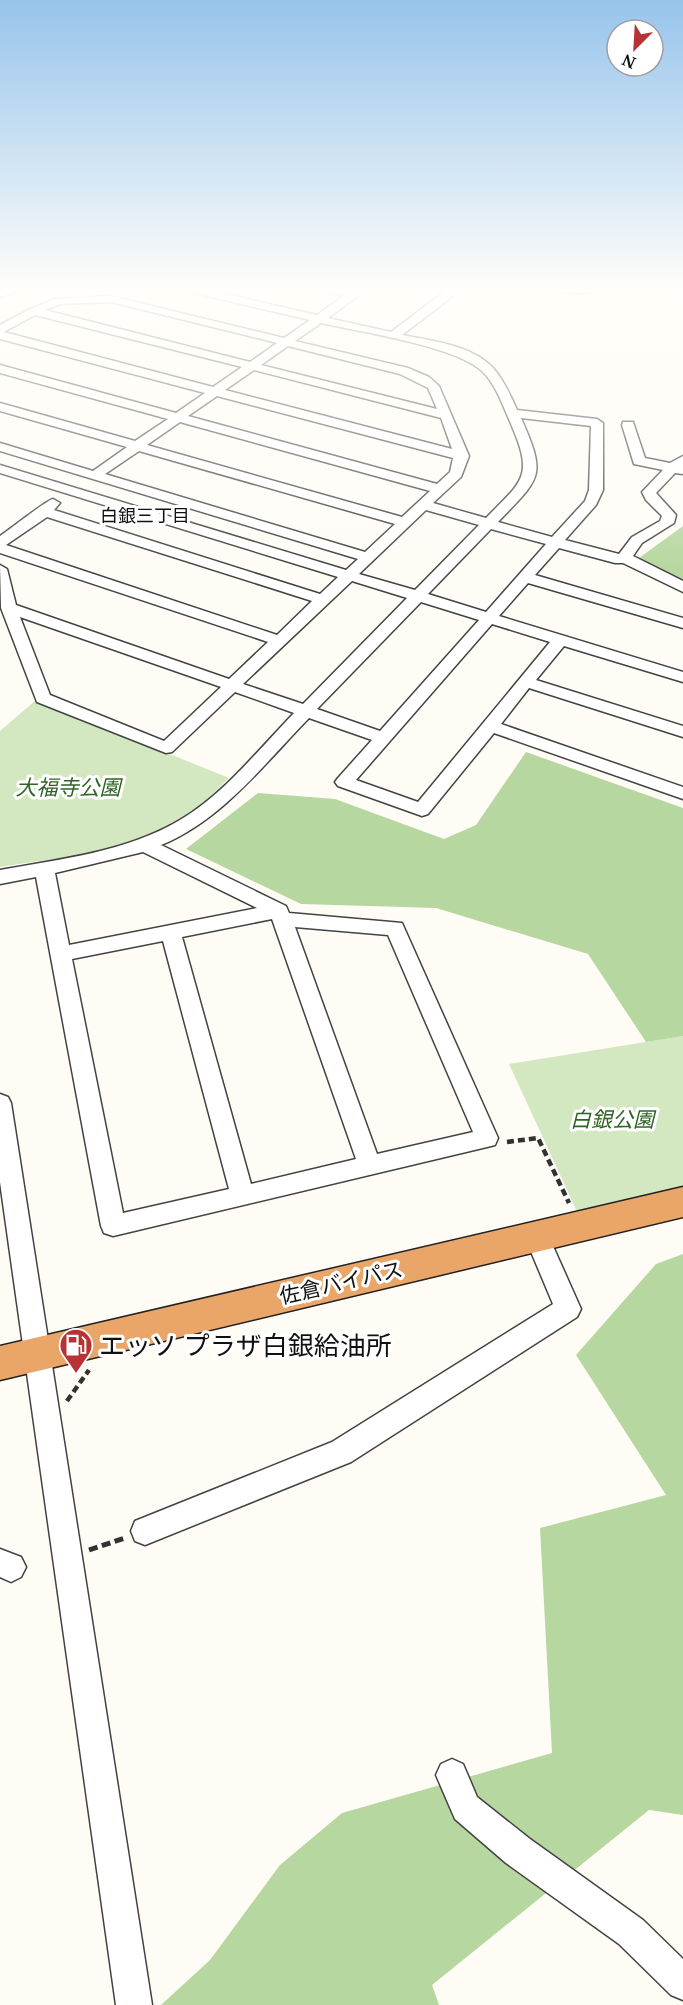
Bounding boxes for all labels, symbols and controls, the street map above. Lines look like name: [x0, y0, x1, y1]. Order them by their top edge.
north arrow: [605, 18, 665, 78]
text: N: [618, 49, 639, 74]
district label: 白銀三丁目: [100, 503, 190, 527]
park label: 大福寺公園: [16, 773, 123, 801]
park label: 白銀公園: [570, 1105, 657, 1133]
street label: 佐倉バイパス: [277, 1254, 405, 1310]
fuel station icon: エッソ プラザ白銀給油所: [58, 1327, 94, 1374]
place label: エッソ プラザ白銀給油所: [99, 1327, 392, 1363]

